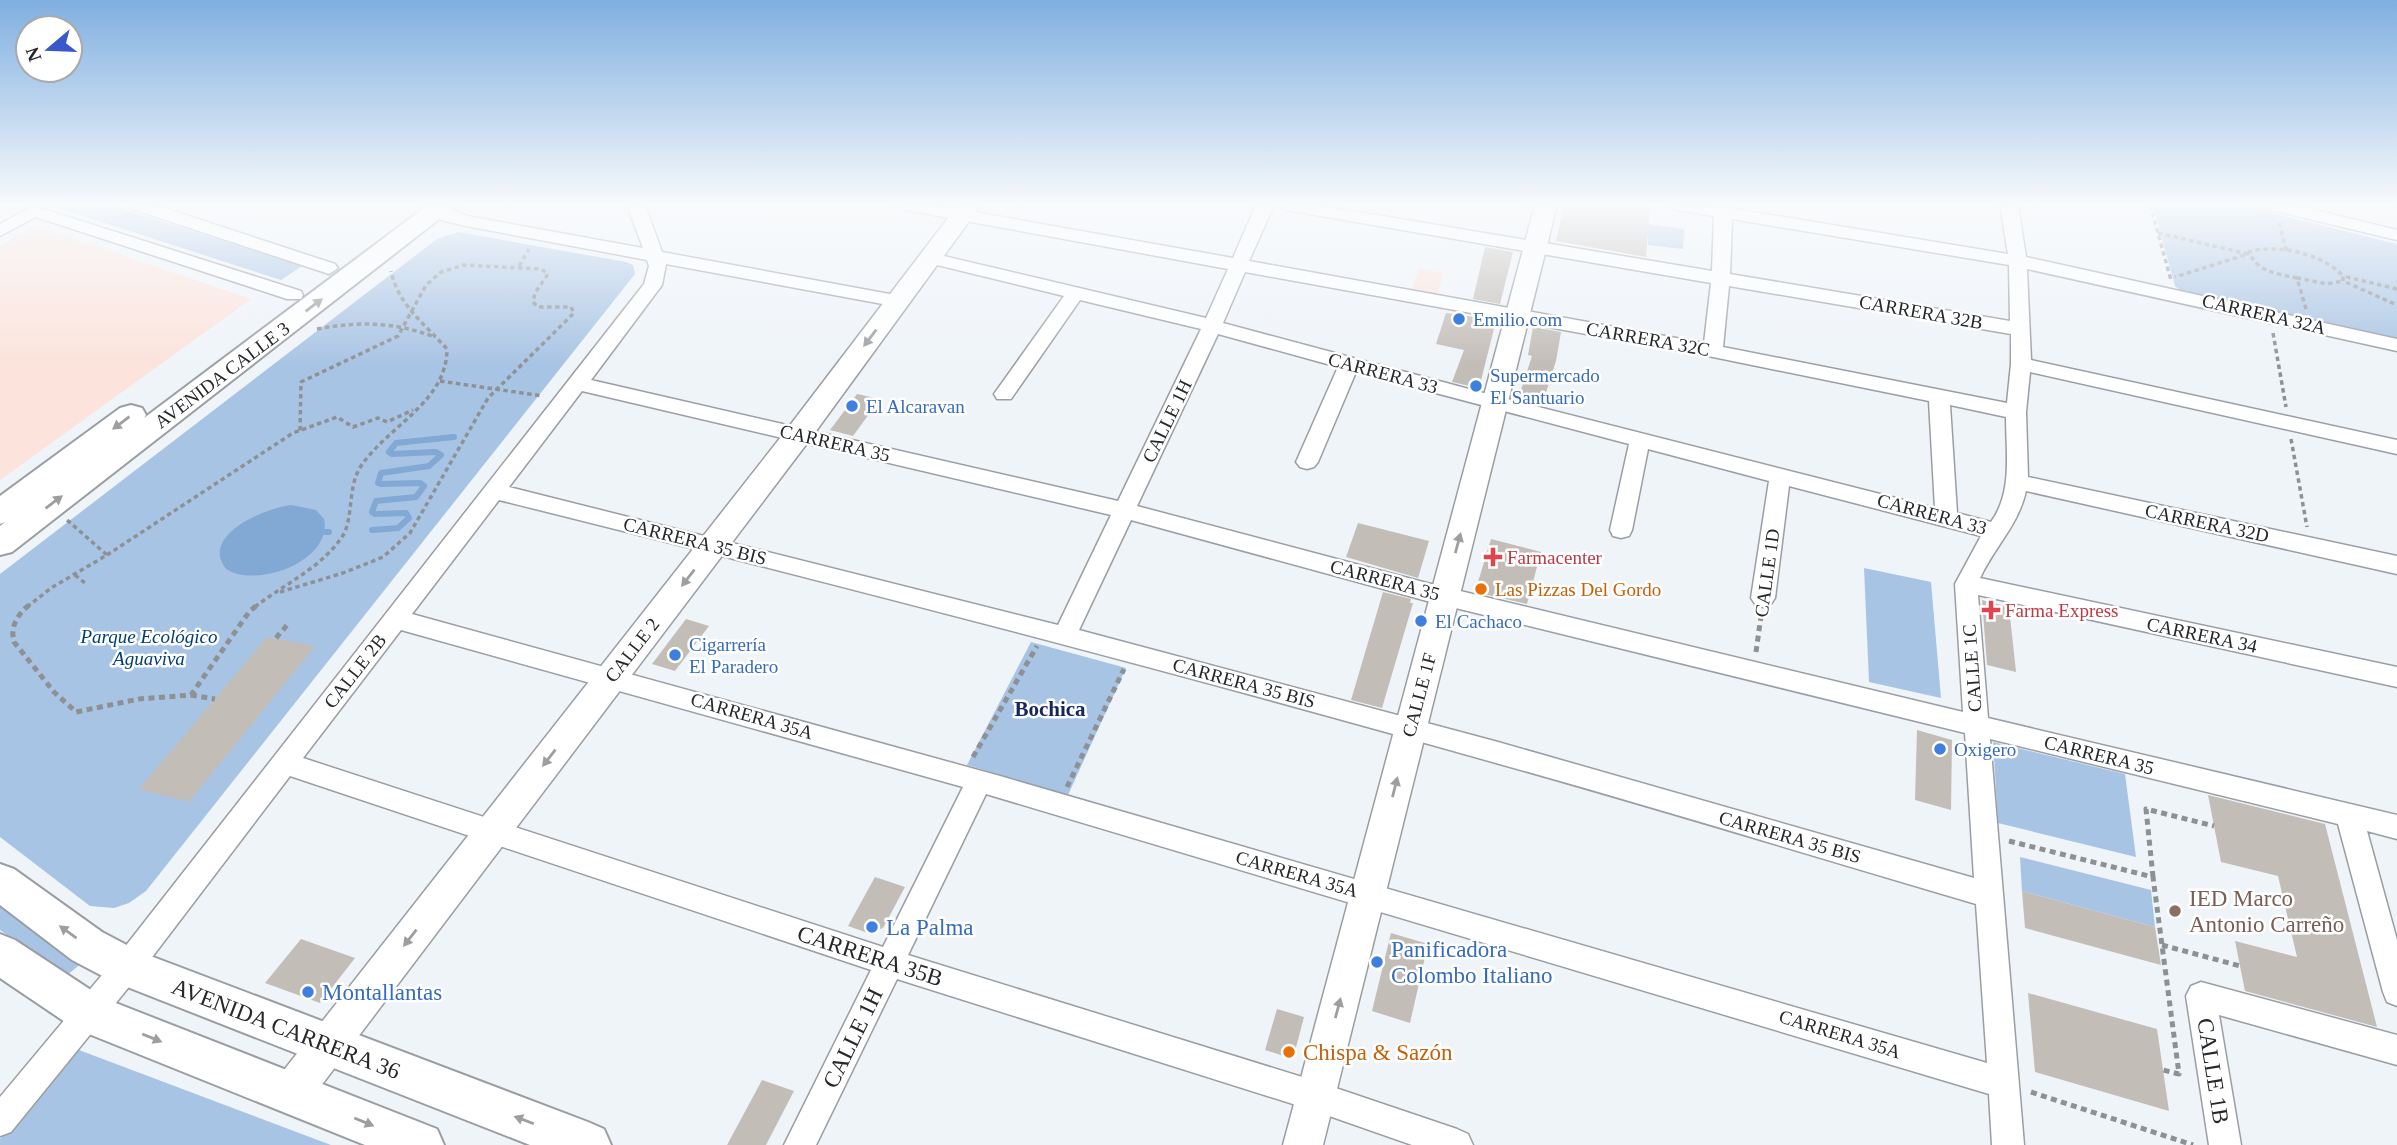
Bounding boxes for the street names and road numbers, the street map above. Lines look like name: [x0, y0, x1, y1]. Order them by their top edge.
street label: CARRERA 32A: [2200, 290, 2328, 338]
street label: CARRERA 32B: [1858, 291, 1984, 333]
street label: AVENIDA CALLE 3: [150, 317, 294, 433]
street label: CARRERA 32C: [1585, 318, 1711, 360]
street label: CARRERA 33: [1326, 348, 1440, 398]
street label: CALLE 1H: [1138, 376, 1196, 466]
street label: CARRERA 35: [778, 420, 892, 466]
street label: CARRERA 33: [1875, 489, 1989, 539]
street label: CARRERA 32D: [2143, 500, 2271, 546]
street label: CARRERA 35 BIS: [621, 513, 769, 569]
street label: CALLE 1D: [1750, 527, 1784, 619]
street label: CARRERA 35: [1328, 555, 1442, 605]
street label: CARRERA 34: [2145, 613, 2260, 657]
street label: CALLE 2: [600, 614, 664, 686]
street label: CALLE 1C: [1958, 623, 1986, 713]
street label: CALLE 2B: [320, 630, 390, 712]
street label: CALLE 1F: [1398, 651, 1440, 739]
street label: CARRERA 35 BIS: [1170, 654, 1318, 712]
street label: CARRERA 35A: [688, 689, 816, 744]
street label: CARRERA 35: [2042, 731, 2156, 779]
street label: CARRERA 35 BIS: [1717, 807, 1863, 867]
street label: CARRERA 35A: [1233, 847, 1361, 902]
street label: CARRERA 35B: [794, 921, 946, 991]
street label: AVENIDA CARRERA 36: [168, 974, 404, 1084]
street label: CALLE 1H: [818, 984, 888, 1092]
street label: CARRERA 35A: [1777, 1006, 1904, 1063]
street label: CALLE 1B: [2192, 1016, 2234, 1126]

